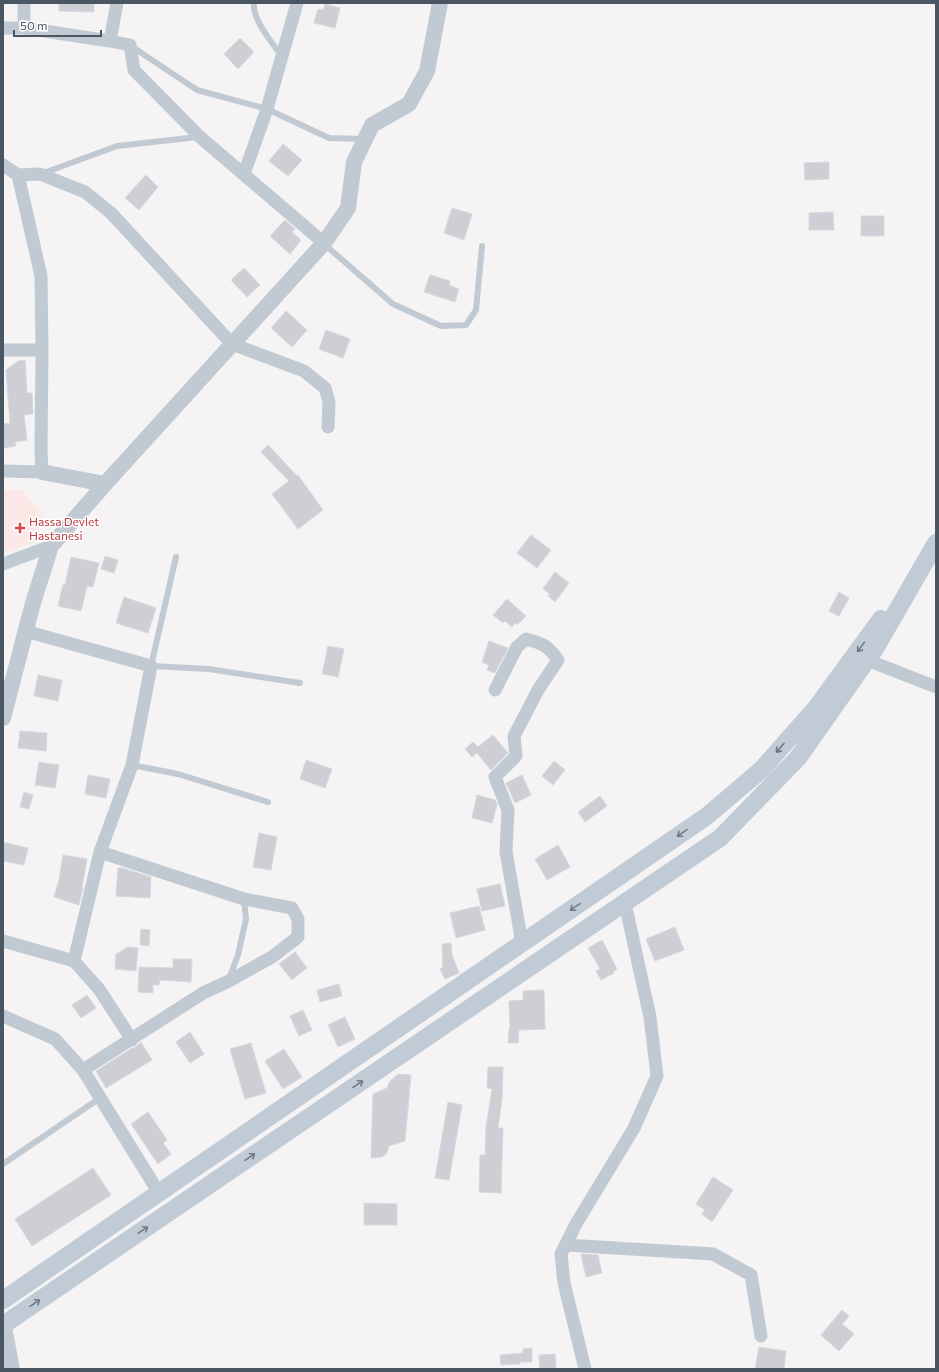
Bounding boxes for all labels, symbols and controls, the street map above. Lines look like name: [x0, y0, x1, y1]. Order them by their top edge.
scale bar: [14, 12, 101, 38]
text: 50 m: [20, 18, 48, 32]
place label: Hassa Devlet Hastanesi: [29, 514, 99, 542]
marker: Hassa Devlet Hastanesi: [14, 522, 26, 534]
one-way arrow: [857, 641, 865, 652]
one-way arrow: [776, 743, 785, 754]
one-way arrow: [677, 829, 688, 837]
one-way arrow: [570, 903, 581, 911]
one-way arrow: [352, 1080, 363, 1088]
one-way arrow: [245, 1153, 256, 1161]
one-way arrow: [137, 1226, 148, 1234]
one-way arrow: [29, 1299, 40, 1307]

